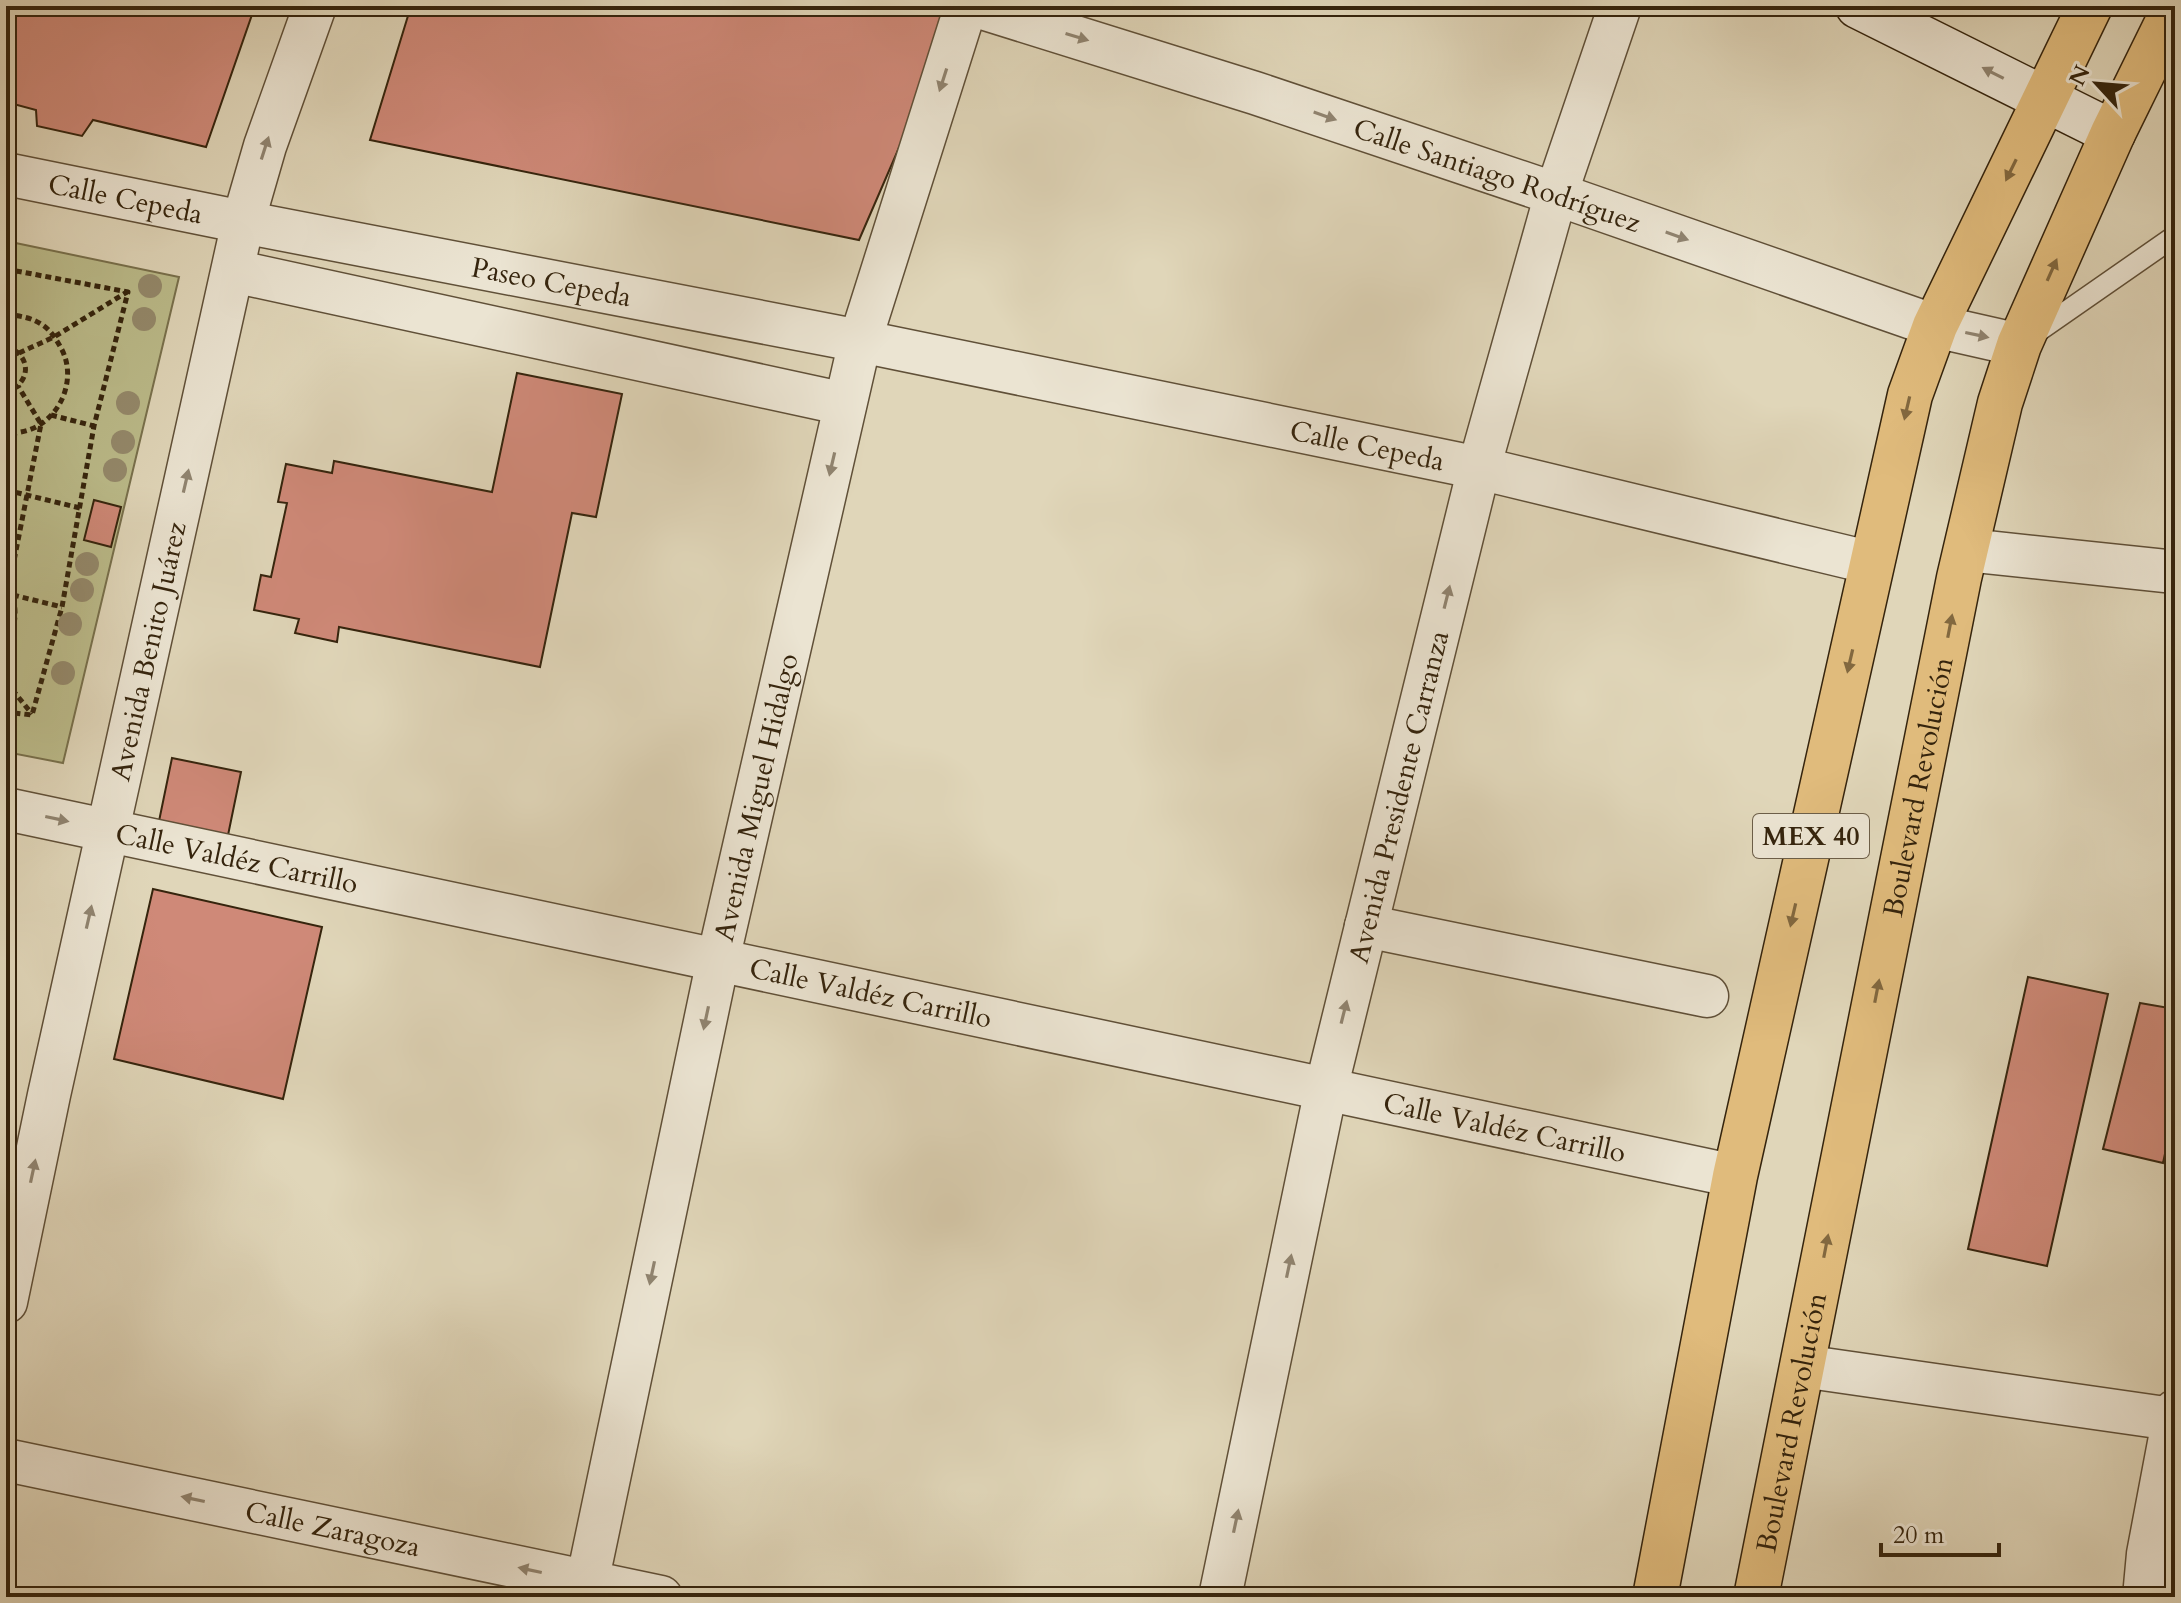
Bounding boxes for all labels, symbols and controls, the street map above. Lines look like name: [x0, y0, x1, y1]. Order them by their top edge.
one-way arrow: [1065, 32, 1089, 44]
north arrow: [2057, 44, 2137, 124]
text: N: [2062, 61, 2098, 91]
one-way arrow: [1981, 67, 2004, 80]
one-way arrow: [936, 69, 948, 93]
street label: Calle Santiago Rodríguez: [1348, 109, 1646, 242]
one-way arrow: [1313, 111, 1337, 123]
one-way arrow: [259, 135, 272, 159]
one-way arrow: [2004, 158, 2018, 181]
street label: Calle Cepeda: [45, 165, 206, 233]
one-way arrow: [1665, 231, 1689, 243]
street label: Paseo Cepeda: [468, 248, 635, 316]
one-way arrow: [2046, 258, 2059, 282]
one-way arrow: [1964, 329, 1989, 342]
one-way arrow: [1900, 395, 1913, 420]
street label: Calle Cepeda: [1286, 412, 1448, 480]
one-way arrow: [825, 452, 838, 477]
one-way arrow: [180, 468, 193, 493]
street label: Avenida Benito Juárez: [101, 518, 196, 785]
one-way arrow: [1442, 584, 1454, 609]
one-way arrow: [1944, 613, 1957, 638]
street label: Avenida Presidente Carranza: [1340, 627, 1458, 967]
one-way arrow: [1843, 649, 1856, 674]
street label: Avenida Miguel Hidalgo: [705, 650, 808, 945]
street label: Boulevard Revolución: [1874, 654, 1963, 920]
one-way arrow: [45, 814, 70, 826]
road number: MEX 40: [1753, 814, 1869, 858]
street label: Calle Valdéz Carrillo: [112, 815, 361, 903]
one-way arrow: [1786, 903, 1799, 928]
one-way arrow: [83, 904, 96, 929]
street label: Calle Valdéz Carrillo: [746, 949, 995, 1038]
one-way arrow: [1871, 978, 1884, 1003]
one-way arrow: [1339, 1000, 1351, 1025]
one-way arrow: [699, 1006, 712, 1031]
street label: Calle Valdéz Carrillo: [1380, 1084, 1629, 1172]
one-way arrow: [27, 1158, 40, 1183]
one-way arrow: [1820, 1233, 1833, 1258]
one-way arrow: [1283, 1253, 1296, 1278]
one-way arrow: [645, 1260, 658, 1285]
street label: Boulevard Revolución: [1747, 1289, 1836, 1556]
one-way arrow: [180, 1492, 205, 1505]
street label: Calle Zaragoza: [242, 1493, 424, 1566]
scale bar: [1881, 1507, 1999, 1557]
one-way arrow: [1230, 1508, 1243, 1533]
text: 20 m: [1893, 1519, 1945, 1552]
one-way arrow: [517, 1563, 542, 1575]

